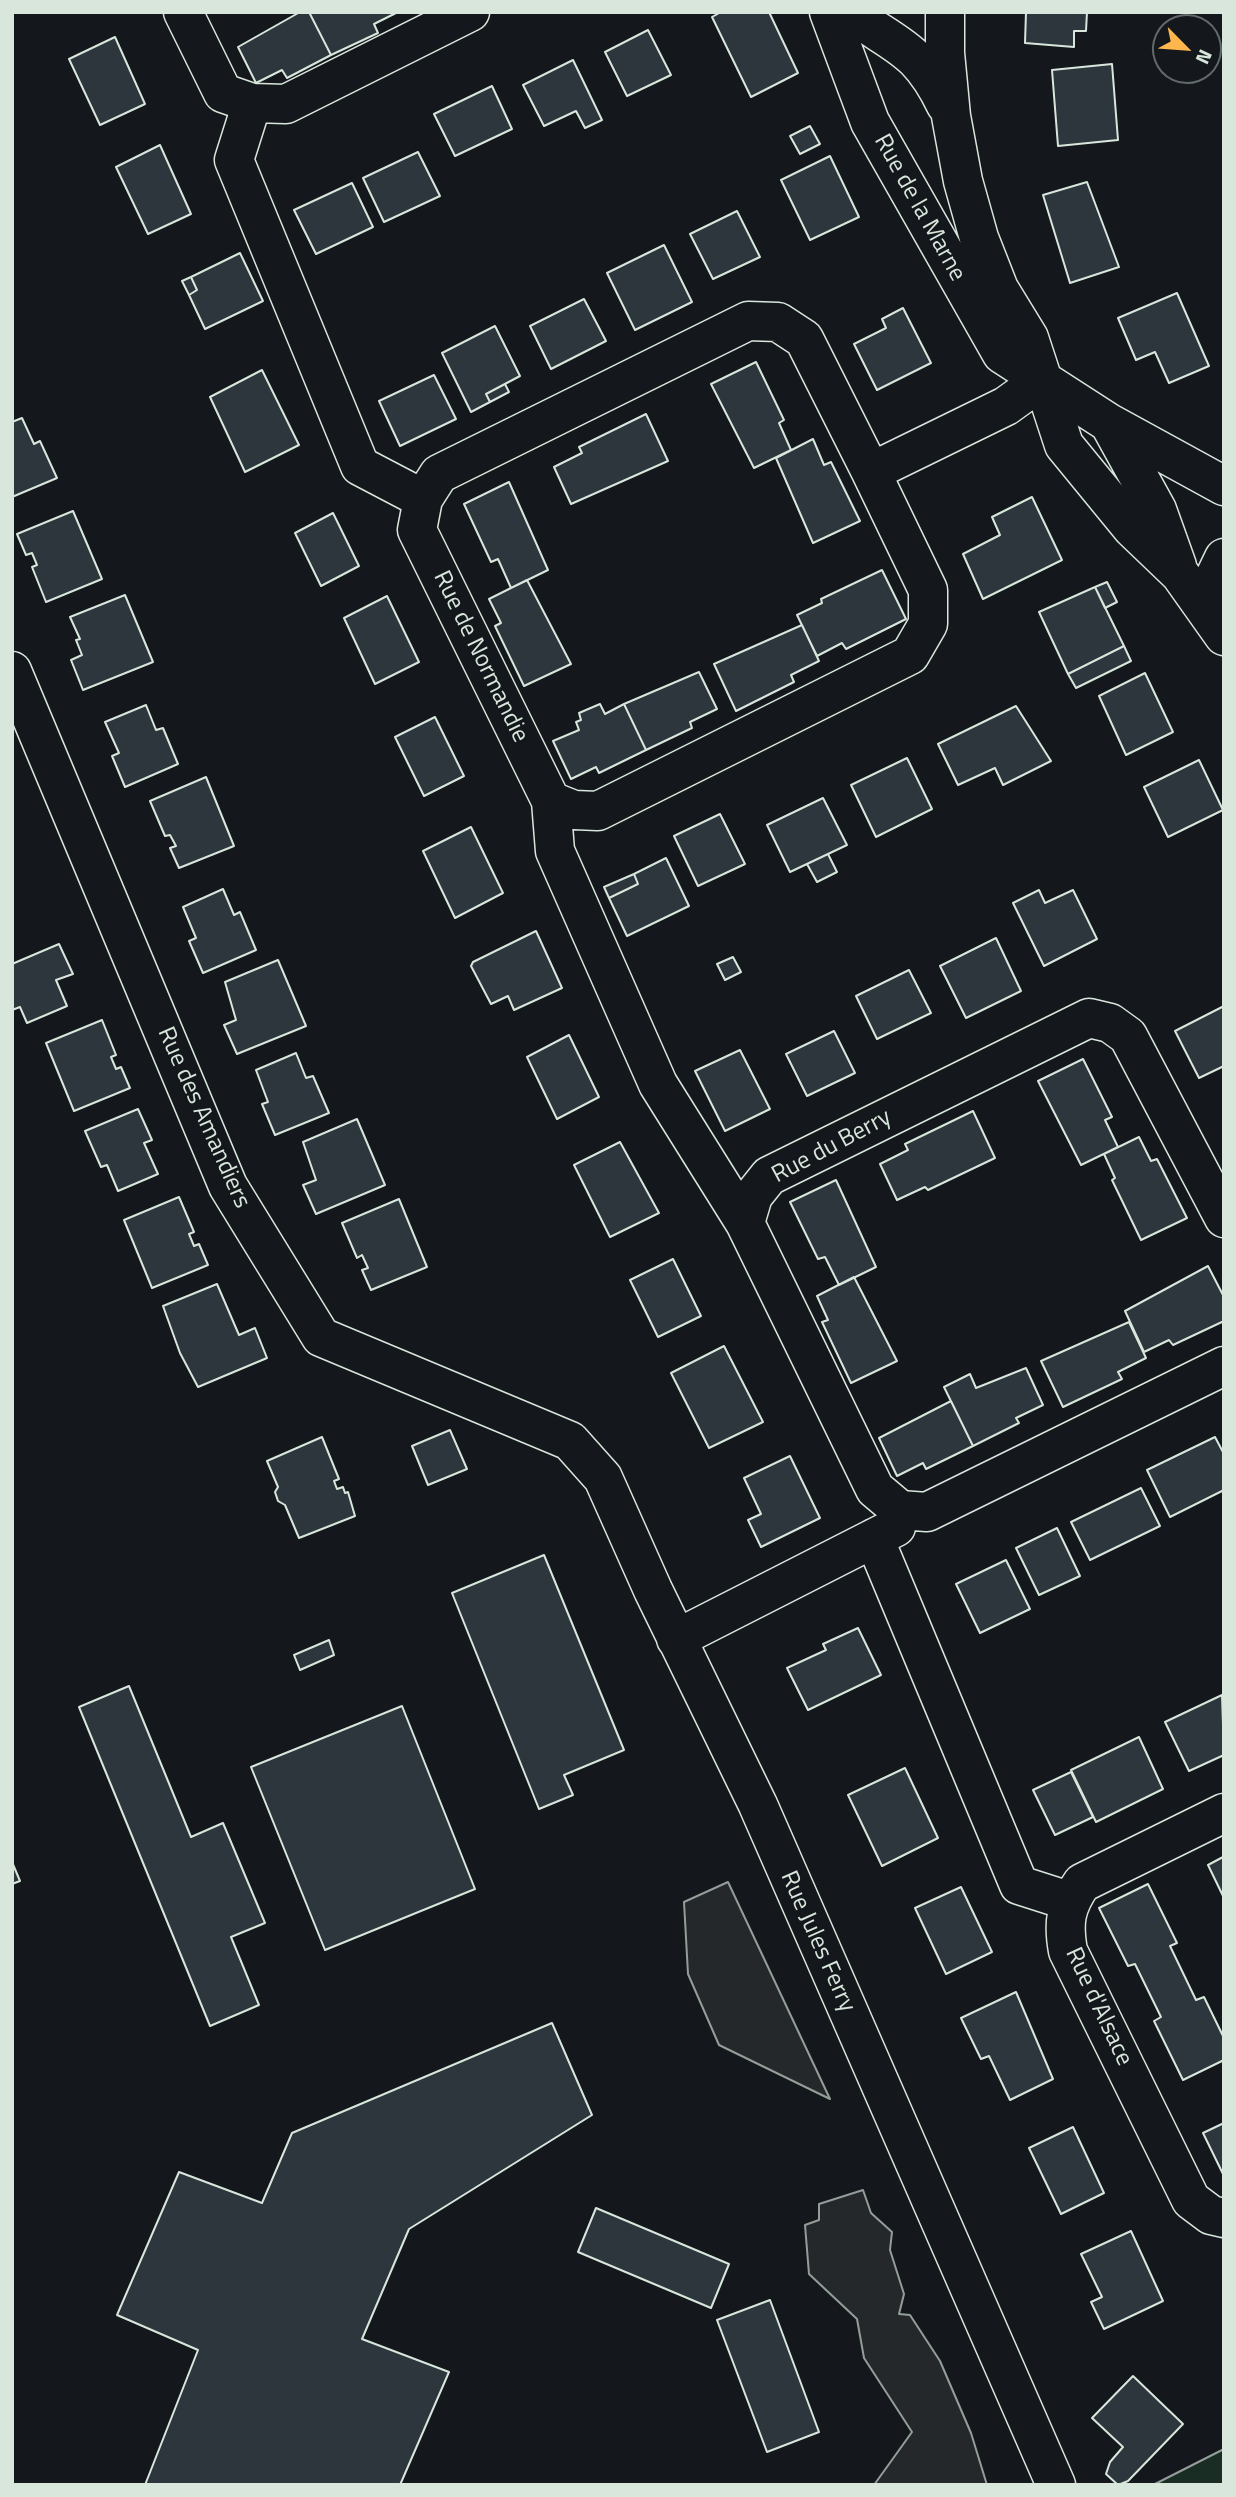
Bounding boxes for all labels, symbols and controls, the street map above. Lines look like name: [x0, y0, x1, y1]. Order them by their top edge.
north arrow: [1152, 14, 1222, 84]
text: N: [1189, 45, 1221, 69]
street label: Rue de la Marne: [867, 130, 971, 286]
street label: Rue de Normandie: [426, 567, 534, 747]
street label: Rue des Amandiers: [150, 1023, 256, 1213]
street label: Rue du Berry: [768, 1104, 896, 1190]
street label: Rue Jules Ferry: [773, 1867, 861, 2017]
street label: Rue d'Alsace: [1058, 1943, 1138, 2071]

